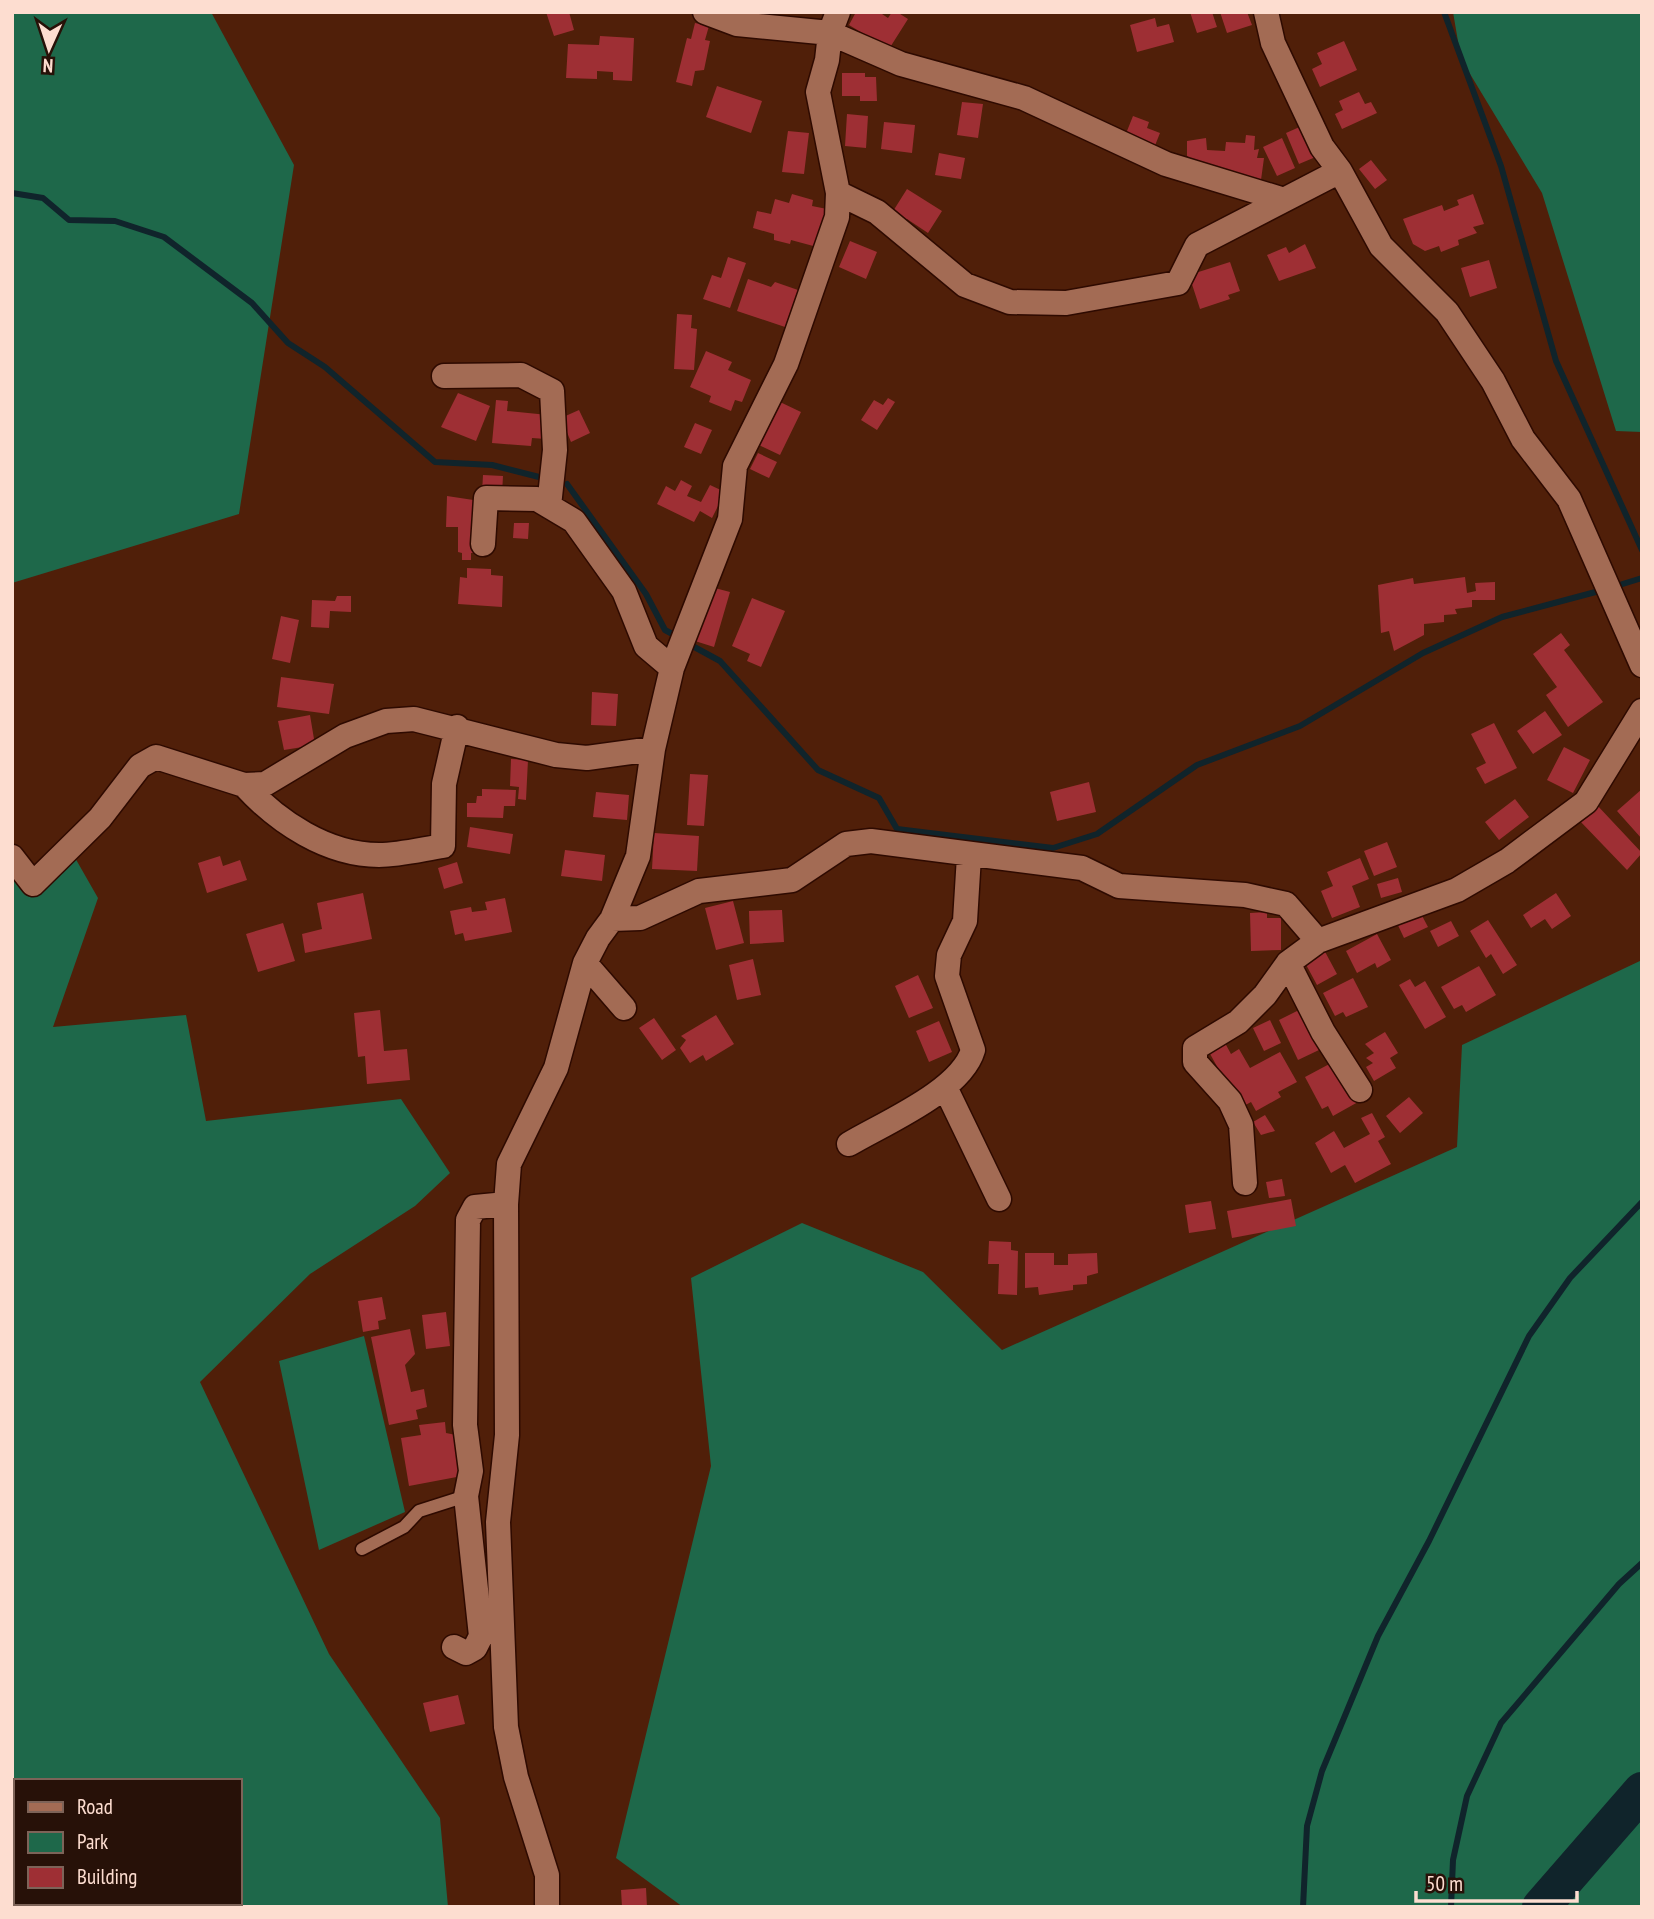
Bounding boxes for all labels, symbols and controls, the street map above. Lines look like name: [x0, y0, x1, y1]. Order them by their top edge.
north arrow: [14, 14, 84, 84]
text: N: [42, 54, 54, 78]
legend: [14, 1779, 242, 1905]
text: Road: [77, 1793, 113, 1820]
text: Park: [77, 1828, 108, 1855]
scale bar: [1416, 1860, 1577, 1904]
text: Building: [77, 1863, 137, 1890]
text: 50 m: [1426, 1870, 1463, 1897]

